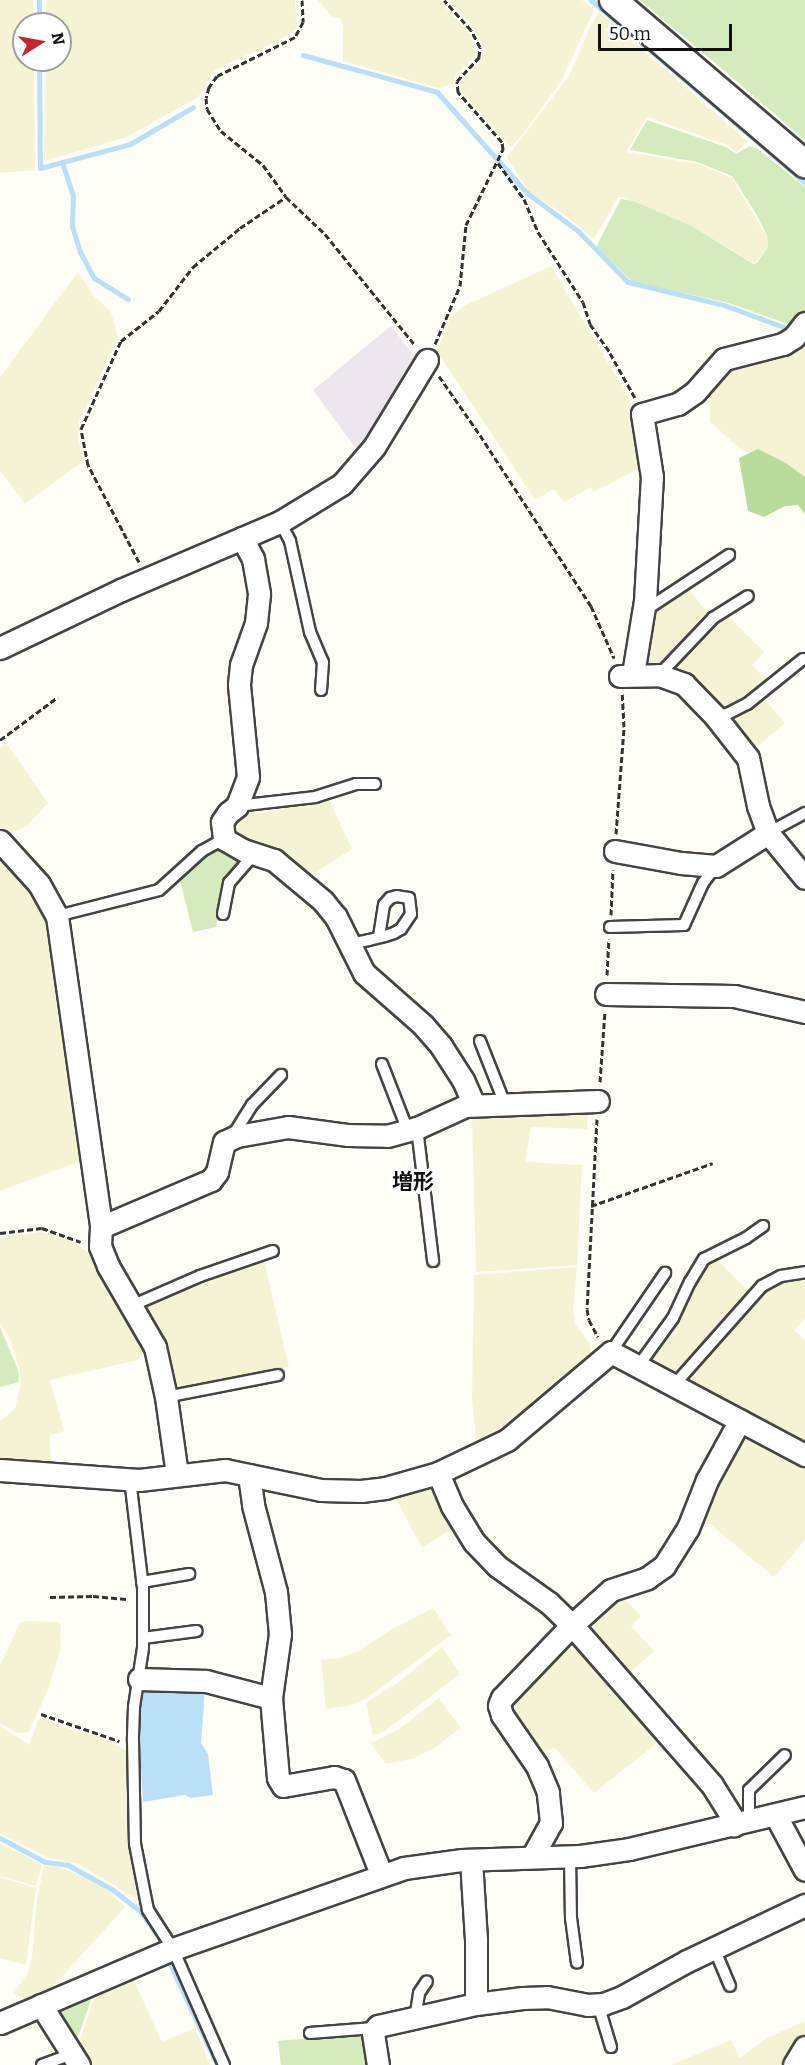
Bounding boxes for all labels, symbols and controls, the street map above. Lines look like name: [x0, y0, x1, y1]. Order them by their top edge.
north arrow: [12, 12, 72, 72]
scale bar: [601, 12, 734, 50]
text: 50 m: [609, 23, 651, 45]
text: N: [48, 31, 69, 47]
district label: 増形: [392, 1169, 434, 1195]

